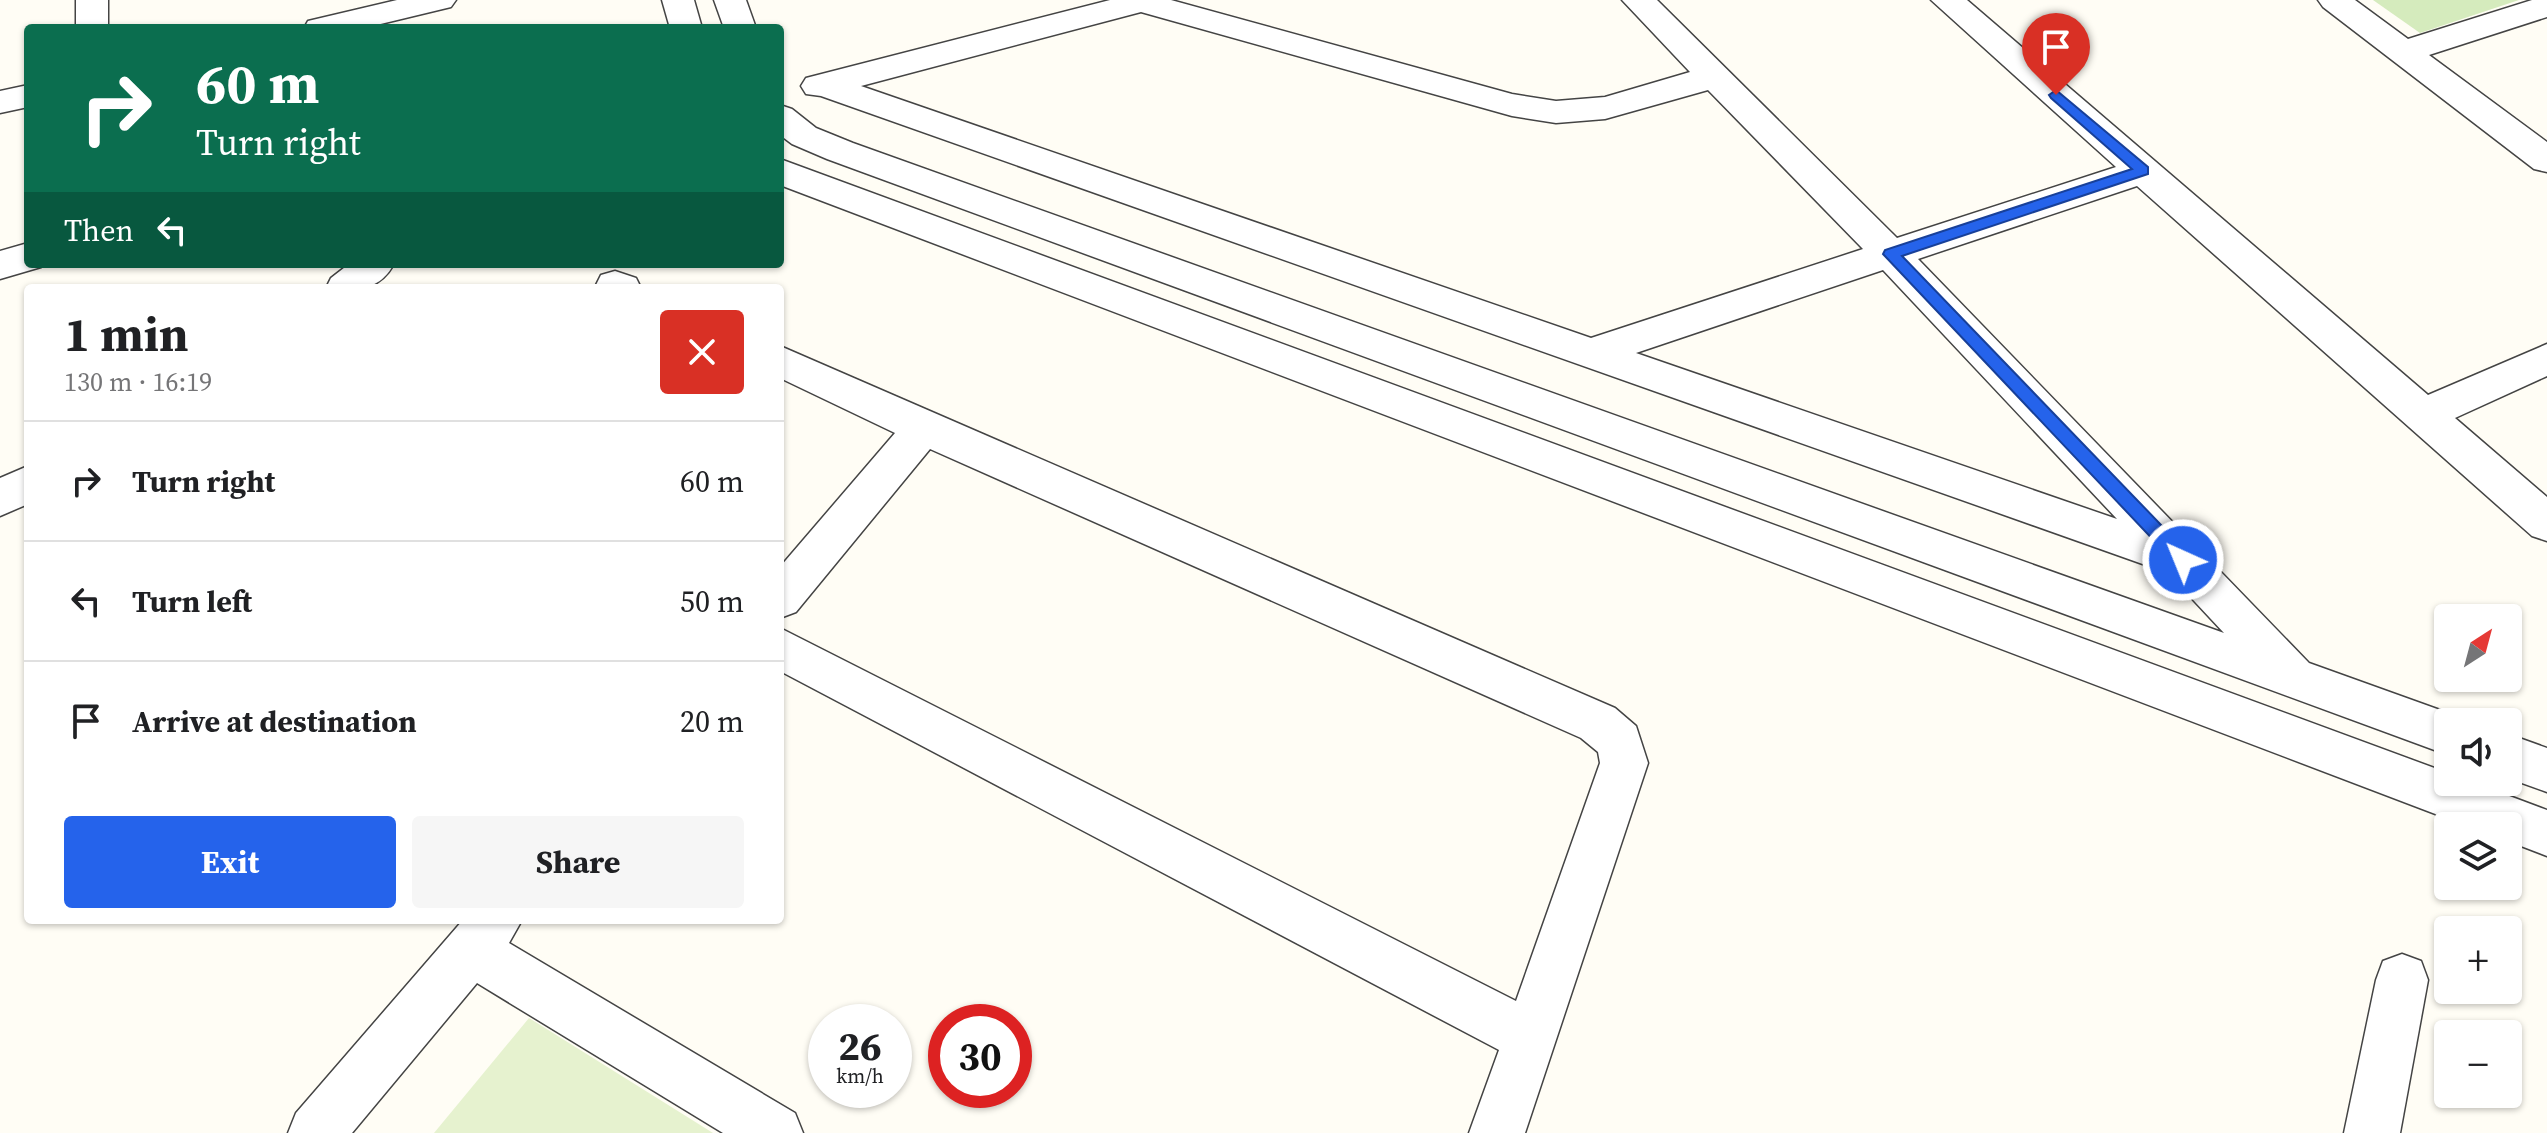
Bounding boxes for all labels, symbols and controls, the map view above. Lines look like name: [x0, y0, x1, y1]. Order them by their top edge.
pin: [2022, 13, 2090, 95]
icon: arrive: [2034, 25, 2078, 69]
text: 60 m: [196, 45, 319, 122]
icon: right: [64, 56, 168, 160]
text: Turn right: [196, 118, 361, 167]
icon: left: [150, 208, 194, 252]
text: Then: [64, 210, 134, 251]
text: 1 min: [64, 301, 189, 367]
button: close: [660, 310, 744, 394]
text: 130 m · 16:19: [64, 364, 212, 400]
icon: right: [64, 459, 108, 503]
text: Turn right: [132, 461, 275, 502]
text: 60 m: [680, 461, 744, 502]
position arrow: [2141, 518, 2225, 602]
icon: left: [64, 579, 108, 623]
text: Turn left: [132, 581, 252, 622]
text: 50 m: [680, 581, 744, 622]
north arrow: [2434, 604, 2522, 692]
map controls: [2434, 604, 2522, 1108]
icon: arrive: [64, 699, 108, 743]
text: Arrive at destination: [132, 701, 417, 742]
text: 20 m: [680, 701, 744, 742]
button: sound: [2434, 708, 2522, 796]
button: layers: [2434, 812, 2522, 900]
button: Exit: [64, 816, 396, 908]
button: Share: [412, 816, 744, 908]
button: +: [2434, 916, 2522, 1004]
speed limit sign: 30: [928, 1004, 1032, 1108]
text: 26: [838, 1019, 882, 1073]
button: −: [2434, 1020, 2522, 1108]
text: km/h: [836, 1062, 884, 1090]

